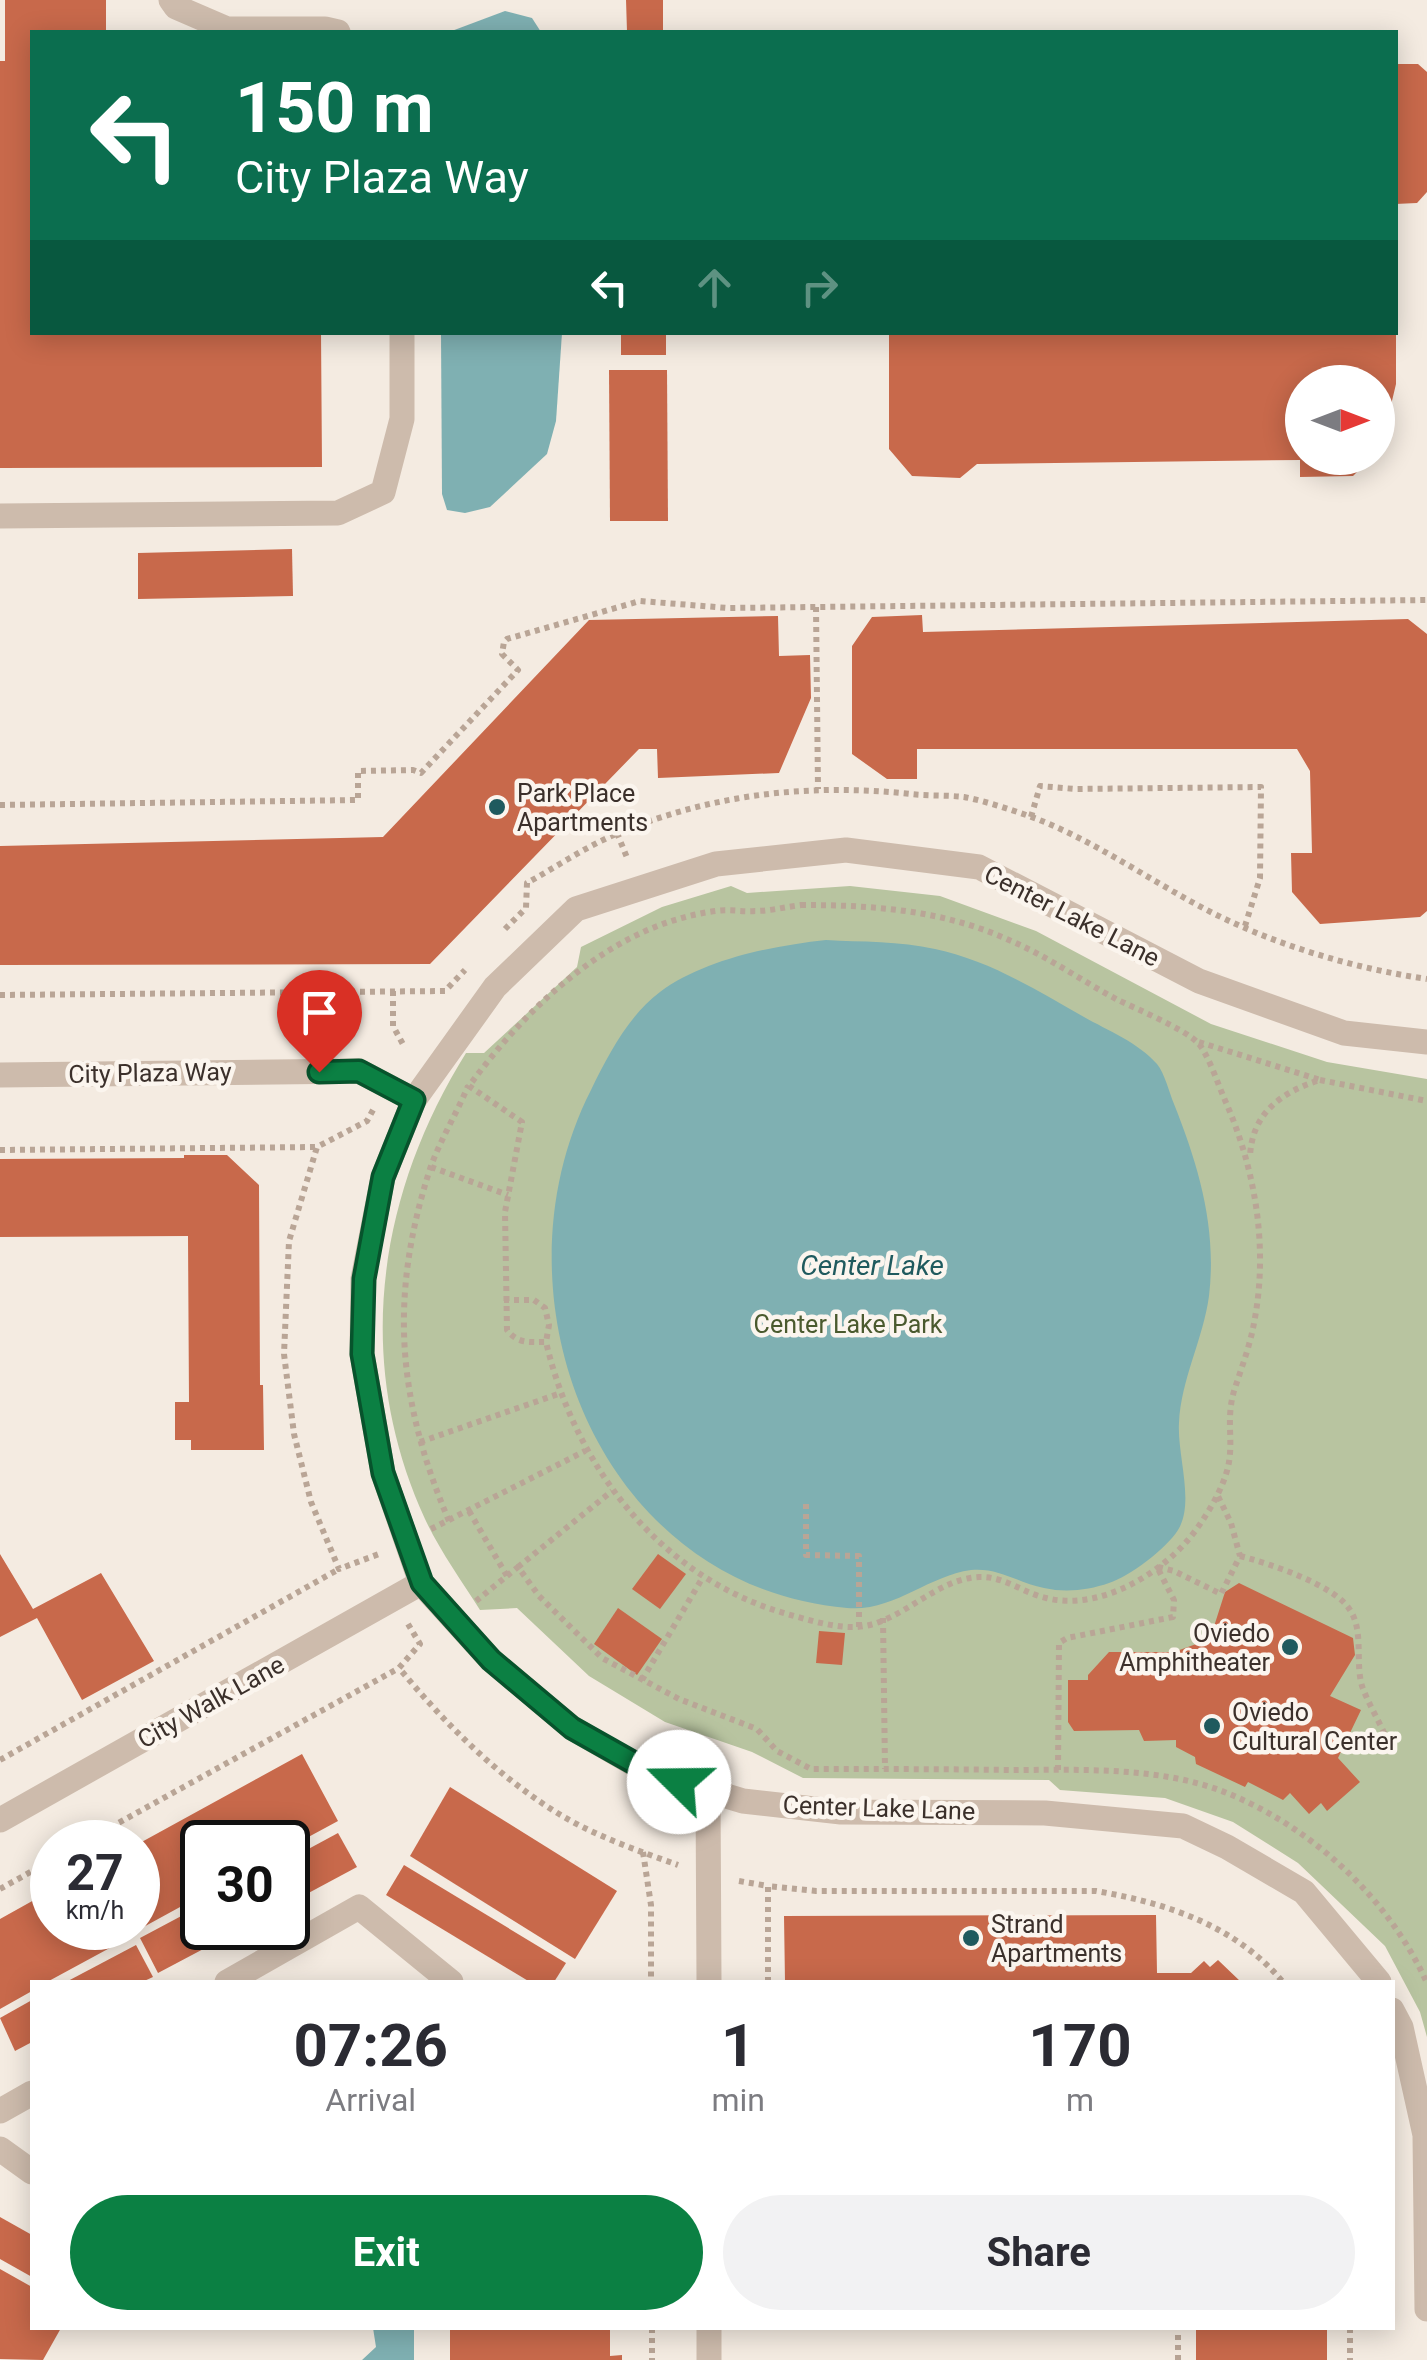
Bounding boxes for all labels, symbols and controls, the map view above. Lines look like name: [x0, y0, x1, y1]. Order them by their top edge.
text: 150 m: [235, 67, 434, 149]
icon: left: [70, 70, 200, 200]
text: City Plaza Way: [235, 151, 529, 204]
icon: left: [582, 260, 637, 315]
icon: ahead: [687, 260, 742, 315]
icon: right: [792, 260, 847, 315]
north arrow: [1285, 365, 1395, 475]
map controls: [1285, 365, 1395, 475]
place label: Park Place Apartments: [517, 779, 648, 837]
marker: Park Place Apartments: [486, 796, 508, 818]
street label: Center Lake Lane: [980, 859, 1164, 973]
pin: [277, 970, 362, 1073]
icon: arrive: [292, 985, 347, 1040]
street label: City Plaza Way: [68, 1057, 232, 1089]
water label: Center Lake: [800, 1249, 944, 1282]
park label: Center Lake Park: [754, 1310, 943, 1339]
place label: Oviedo Amphitheater: [1119, 1619, 1271, 1677]
marker: Oviedo Amphitheater: [1279, 1636, 1301, 1658]
street label: City Walk Lane: [133, 1650, 289, 1754]
place label: Oviedo Cultural Center: [1232, 1698, 1398, 1756]
marker: Oviedo Cultural Center: [1201, 1715, 1223, 1737]
position arrow: [627, 1730, 731, 1834]
street label: Center Lake Lane: [782, 1790, 976, 1826]
speed limit sign: 30: [180, 1820, 310, 1950]
text: 27: [66, 1844, 124, 1902]
text: km/h: [66, 1896, 124, 1925]
place label: Strand Apartments: [991, 1910, 1122, 1968]
marker: Strand Apartments: [960, 1927, 982, 1949]
text: 07:26: [293, 2010, 448, 2081]
text: 1: [721, 2010, 755, 2081]
text: 170: [1028, 2010, 1132, 2081]
text: Arrival: [325, 2081, 416, 2119]
text: min: [711, 2081, 765, 2119]
text: m: [1066, 2081, 1094, 2119]
button: Exit: [70, 2195, 703, 2310]
button: Share: [723, 2195, 1355, 2310]

